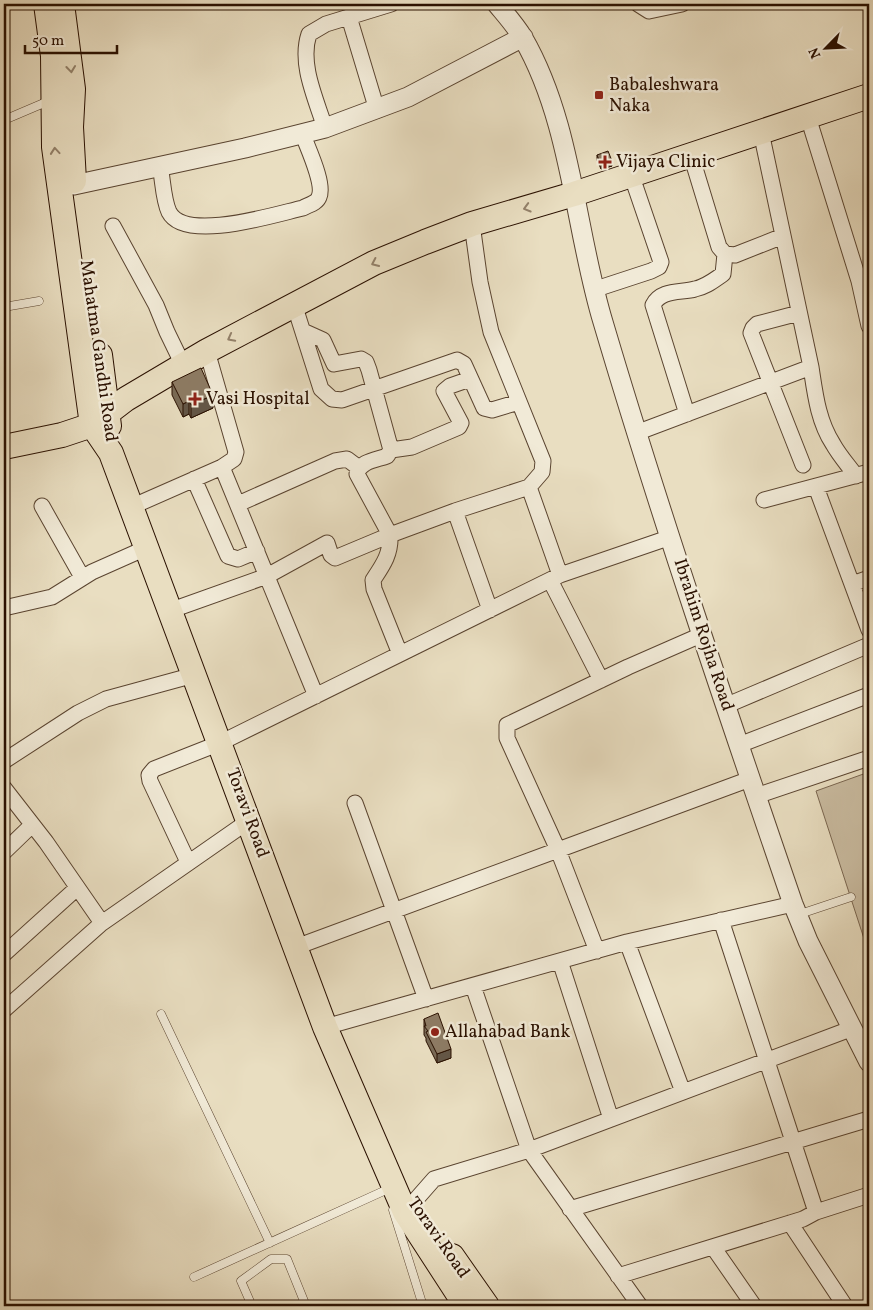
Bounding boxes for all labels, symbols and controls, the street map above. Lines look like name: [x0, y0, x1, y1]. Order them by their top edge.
scale bar: [25, 22, 118, 54]
north arrow: [800, 22, 850, 72]
text: 50 m: [32, 31, 64, 52]
text: N: [805, 44, 826, 61]
one-way arrow: [66, 66, 77, 74]
place label: Babaleshwara Naka: [609, 73, 719, 119]
marker: Babaleshwara Naka: [593, 89, 605, 101]
one-way arrow: [50, 147, 61, 155]
place label: Vijaya Clinic: [616, 150, 715, 175]
marker: Vijaya Clinic: [598, 155, 612, 169]
one-way arrow: [524, 202, 532, 212]
one-way arrow: [371, 257, 380, 267]
street label: Mahatma Gandhi Road: [73, 258, 123, 444]
one-way arrow: [227, 332, 236, 342]
place label: Vasi Hospital: [206, 387, 310, 412]
marker: Vasi Hospital: [188, 392, 202, 406]
street label: Ibrahim Rojha Road: [667, 556, 739, 714]
street label: Toravi Road: [219, 765, 275, 861]
place label: Allahabad Bank: [445, 1020, 571, 1045]
marker: Allahabad Bank: [429, 1026, 441, 1038]
street label: Toravi Road: [401, 1192, 475, 1284]

